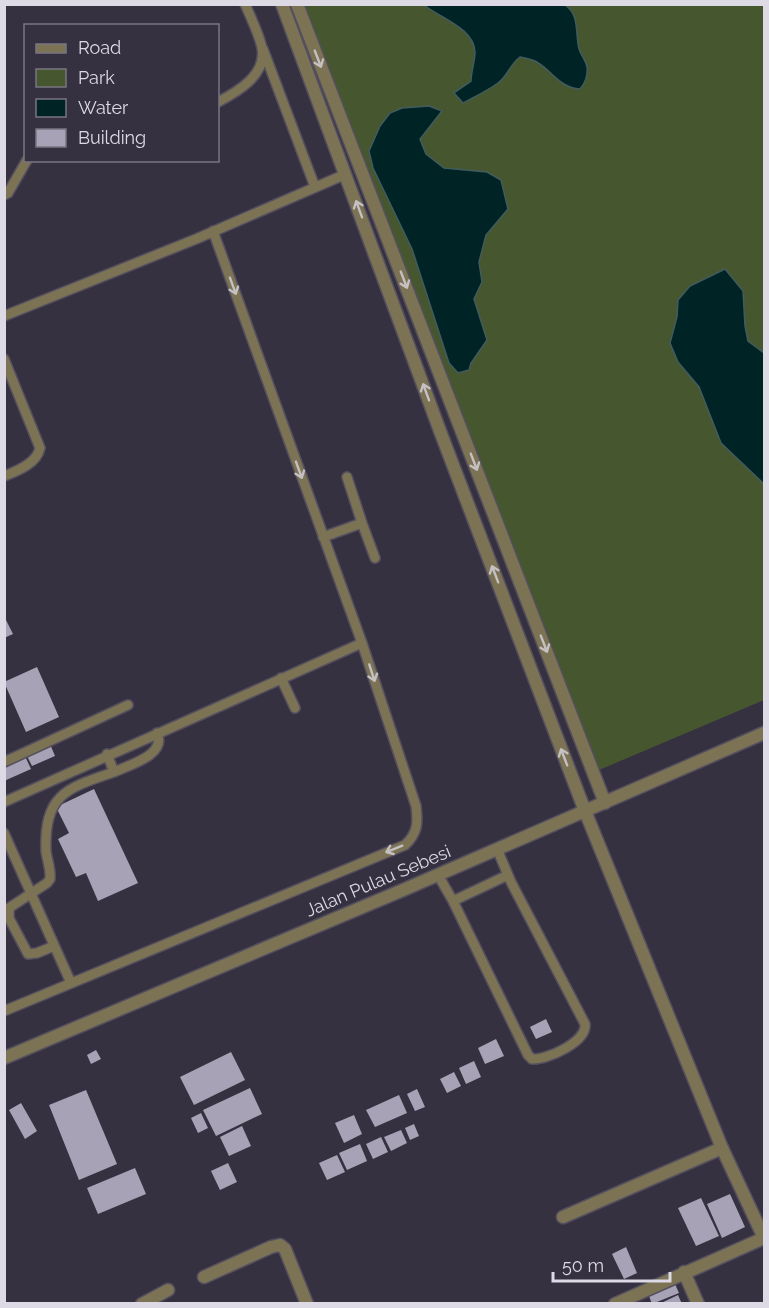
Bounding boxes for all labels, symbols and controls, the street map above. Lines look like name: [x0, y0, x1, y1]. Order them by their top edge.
legend: [24, 24, 219, 162]
text: Road: [78, 37, 121, 58]
one-way arrow: [313, 49, 324, 68]
text: Park: [78, 67, 115, 88]
text: Water: [78, 97, 129, 118]
text: Building: [78, 127, 146, 148]
one-way arrow: [352, 200, 363, 219]
one-way arrow: [399, 270, 410, 289]
one-way arrow: [228, 277, 239, 295]
one-way arrow: [419, 383, 430, 402]
one-way arrow: [470, 452, 481, 471]
one-way arrow: [294, 460, 305, 479]
one-way arrow: [488, 566, 499, 584]
one-way arrow: [540, 634, 551, 653]
one-way arrow: [367, 663, 378, 682]
one-way arrow: [558, 748, 569, 766]
street label: Jalan Pulau Sebesi: [302, 840, 454, 921]
one-way arrow: [385, 844, 404, 855]
scale bar: [553, 1245, 670, 1283]
text: 50 m: [562, 1255, 604, 1276]

